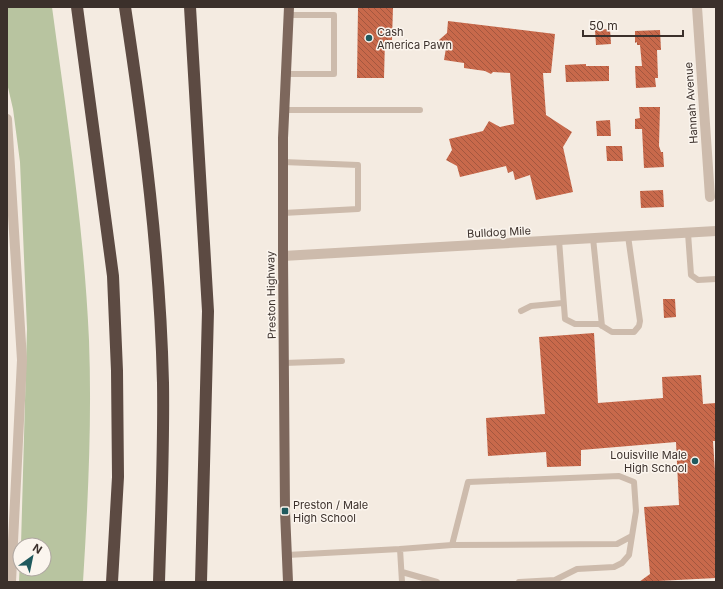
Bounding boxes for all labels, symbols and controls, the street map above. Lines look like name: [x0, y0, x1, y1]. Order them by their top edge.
scale bar: [583, 12, 683, 38]
text: 50 m: [589, 18, 618, 33]
place label: Cash America Pawn: [377, 25, 452, 52]
marker: Cash America Pawn: [364, 33, 374, 43]
street label: Hannah Avenue: [681, 62, 701, 144]
street label: Bulldog Mile: [467, 223, 531, 241]
street label: Preston Highway: [263, 251, 279, 339]
place label: Louisville Male High School: [610, 448, 687, 475]
marker: Louisville Male High School: [690, 456, 700, 466]
place label: Preston / Male High School: [293, 498, 368, 525]
marker: Preston / Male High School: [280, 506, 290, 516]
north arrow: [12, 537, 52, 577]
text: N: [30, 540, 45, 557]

